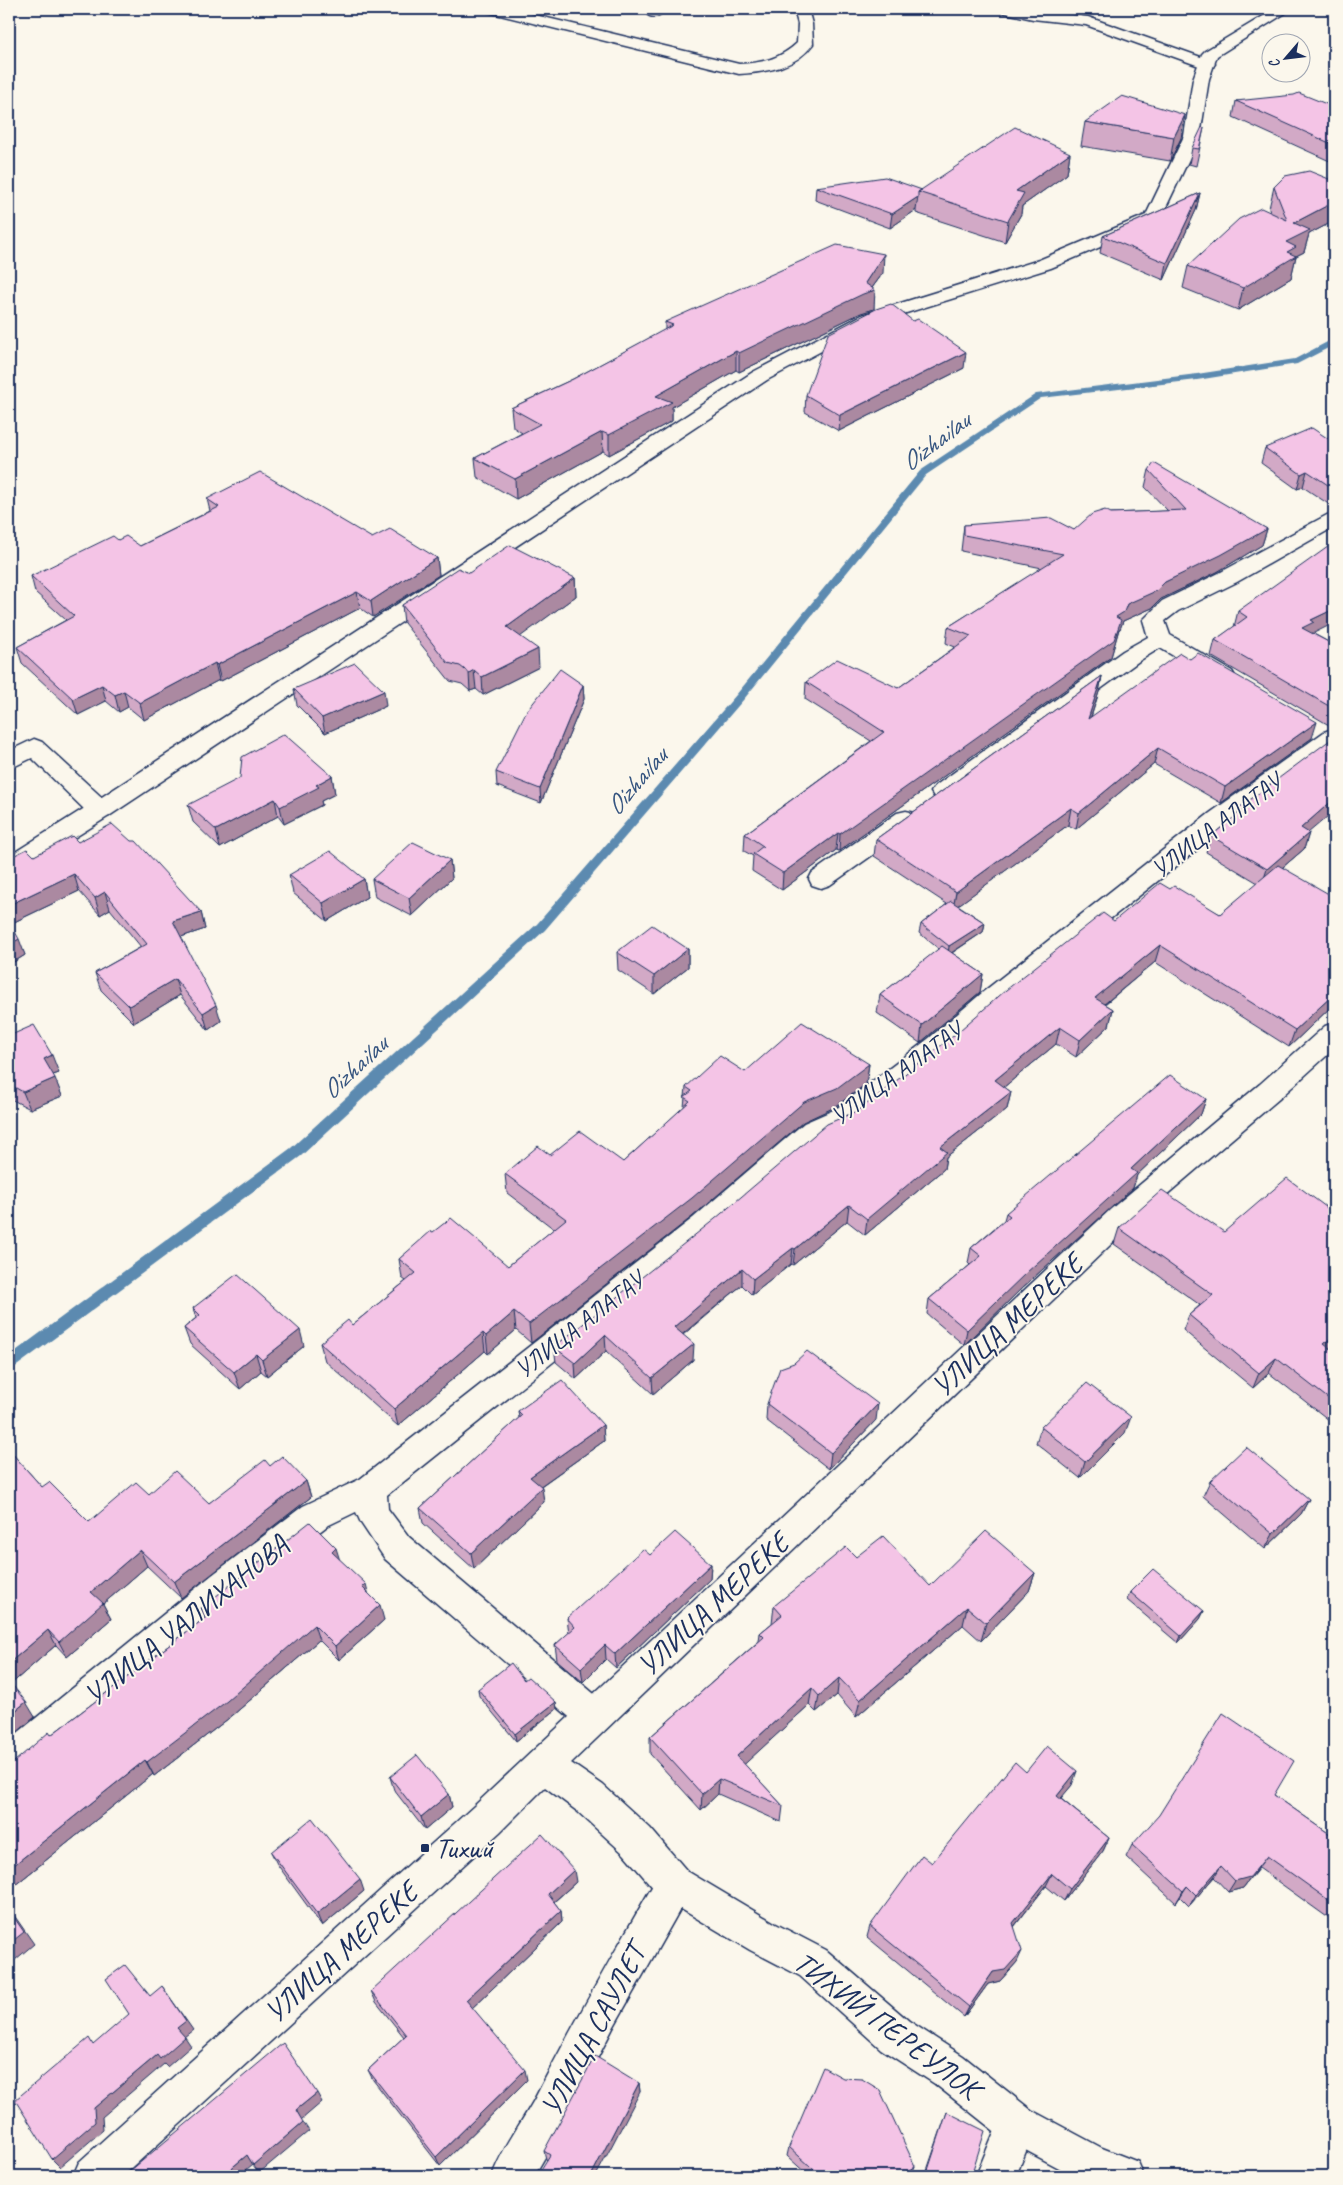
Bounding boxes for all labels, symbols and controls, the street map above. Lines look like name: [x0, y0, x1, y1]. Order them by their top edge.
north arrow: [1260, 32, 1310, 82]
text: С: [1265, 55, 1284, 71]
water label: Oizhailau: [894, 402, 980, 478]
water label: Oizhailau: [598, 737, 678, 822]
street label: УЛИЦА АЛАТАУ: [1145, 764, 1292, 885]
street label: УЛИЦА АЛАТАУ: [824, 1013, 972, 1132]
water label: Oizhailau: [314, 1025, 398, 1106]
street label: УЛИЦА МЕРЕКЕ: [923, 1243, 1093, 1405]
street label: УЛИЦА АЛАТАУ: [509, 1262, 654, 1385]
street label: УЛИЦА МЕРЕКЕ: [629, 1522, 799, 1684]
street label: УЛИЦА УАЛИХАНОВА: [76, 1525, 297, 1714]
place label: Тихий: [435, 1829, 495, 1867]
marker: Тихий: [419, 1842, 431, 1854]
street label: УЛИЦА МЕРЕКЕ: [256, 1871, 428, 2031]
street label: УЛИЦА САУЛЕТ: [532, 1931, 657, 2122]
street label: ТИХИЙ ПЕРЕУЛОК: [787, 1943, 992, 2111]

